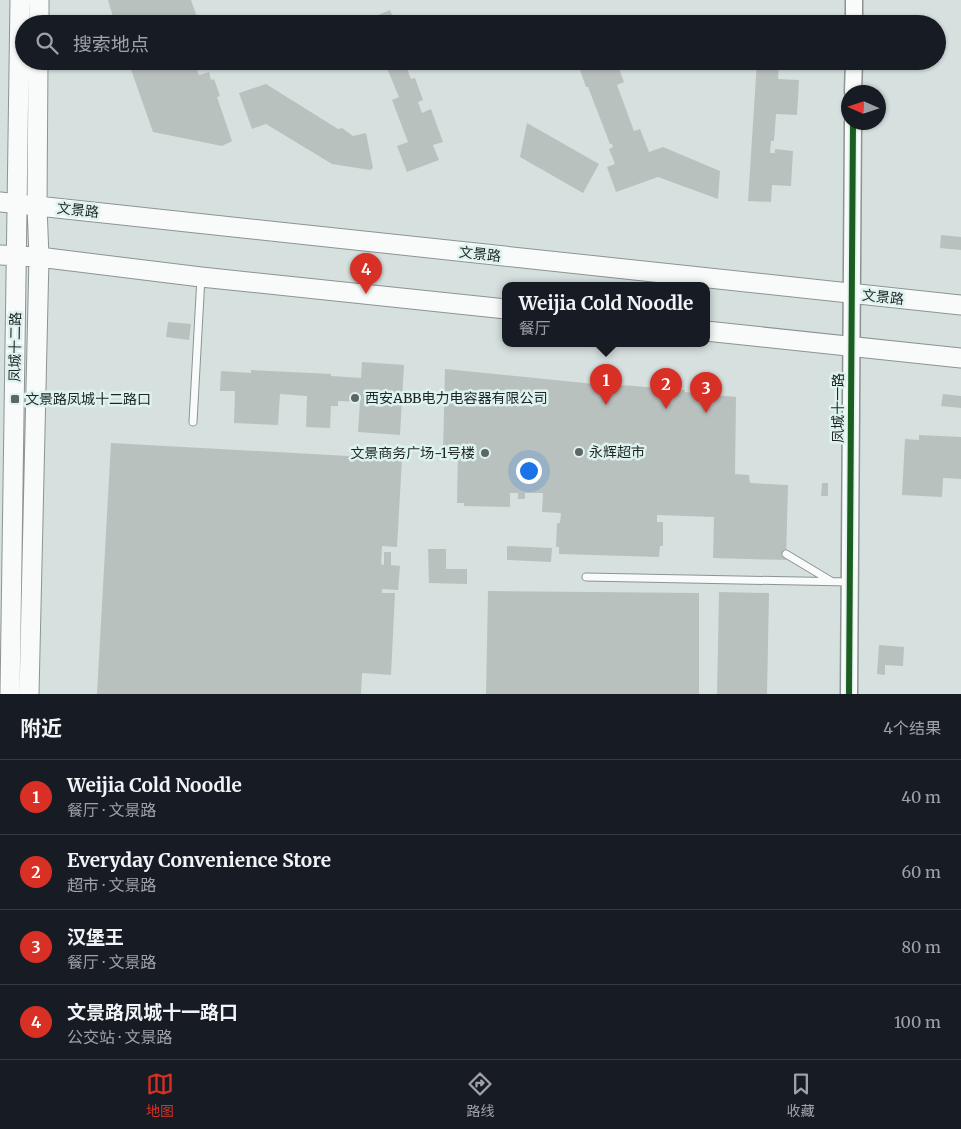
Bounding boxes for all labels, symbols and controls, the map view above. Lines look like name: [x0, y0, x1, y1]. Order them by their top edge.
search box: [15, 15, 946, 70]
icon: search: [33, 29, 61, 57]
text: 搜索地点: [73, 32, 149, 56]
north arrow: [841, 85, 886, 130]
street label: 文景路: [56, 199, 100, 221]
street label: 文景路: [458, 243, 502, 265]
pin: 4: [350, 253, 382, 294]
popup: [502, 282, 710, 347]
street label: 文景路: [861, 286, 905, 308]
text: Weijia Cold Noodle: [519, 291, 693, 315]
street label: 凤城十二路: [5, 312, 25, 382]
text: 餐厅: [519, 318, 551, 338]
pin: 1: [590, 364, 622, 405]
pin: 2: [650, 368, 682, 409]
pin: 3: [690, 372, 722, 413]
street label: 凤城十一路: [829, 373, 847, 443]
place label: 西安ABB电力电容器有限公司: [365, 389, 547, 407]
place label: 文景路凤城十二路口: [25, 390, 151, 408]
marker: 西安ABB电力电容器有限公司: [349, 392, 361, 404]
marker: 文景路凤城十二路口: [9, 393, 21, 405]
place label: 永辉超市: [589, 443, 645, 461]
place label: 文景商务广场-1号楼: [350, 444, 475, 462]
marker: 永辉超市: [573, 446, 585, 458]
marker: 文景商务广场-1号楼: [479, 447, 491, 459]
your location: [516, 458, 542, 484]
text: 附近: [20, 715, 62, 742]
text: 4个结果: [883, 718, 941, 738]
text: Weijia Cold Noodle: [67, 773, 242, 797]
text: 1: [32, 787, 40, 807]
text: 40 m: [901, 787, 941, 807]
text: 餐厅 · 文景路: [67, 800, 156, 820]
text: Everyday Convenience Store: [67, 848, 331, 872]
text: 2: [31, 862, 41, 882]
text: 60 m: [901, 862, 941, 882]
text: 超市 · 文景路: [67, 875, 156, 895]
text: 汉堡王: [67, 925, 124, 949]
text: 3: [31, 937, 41, 957]
text: 80 m: [902, 937, 941, 957]
text: 餐厅 · 文景路: [67, 952, 156, 972]
text: 文景路凤城十一路口: [67, 1000, 238, 1024]
text: 4: [31, 1012, 41, 1032]
text: 100 m: [894, 1012, 941, 1032]
text: 公交站 · 文景路: [67, 1027, 172, 1047]
tab: 地图: [146, 1070, 174, 1120]
tab: 路线: [466, 1070, 494, 1120]
tab: 收藏: [787, 1070, 815, 1120]

